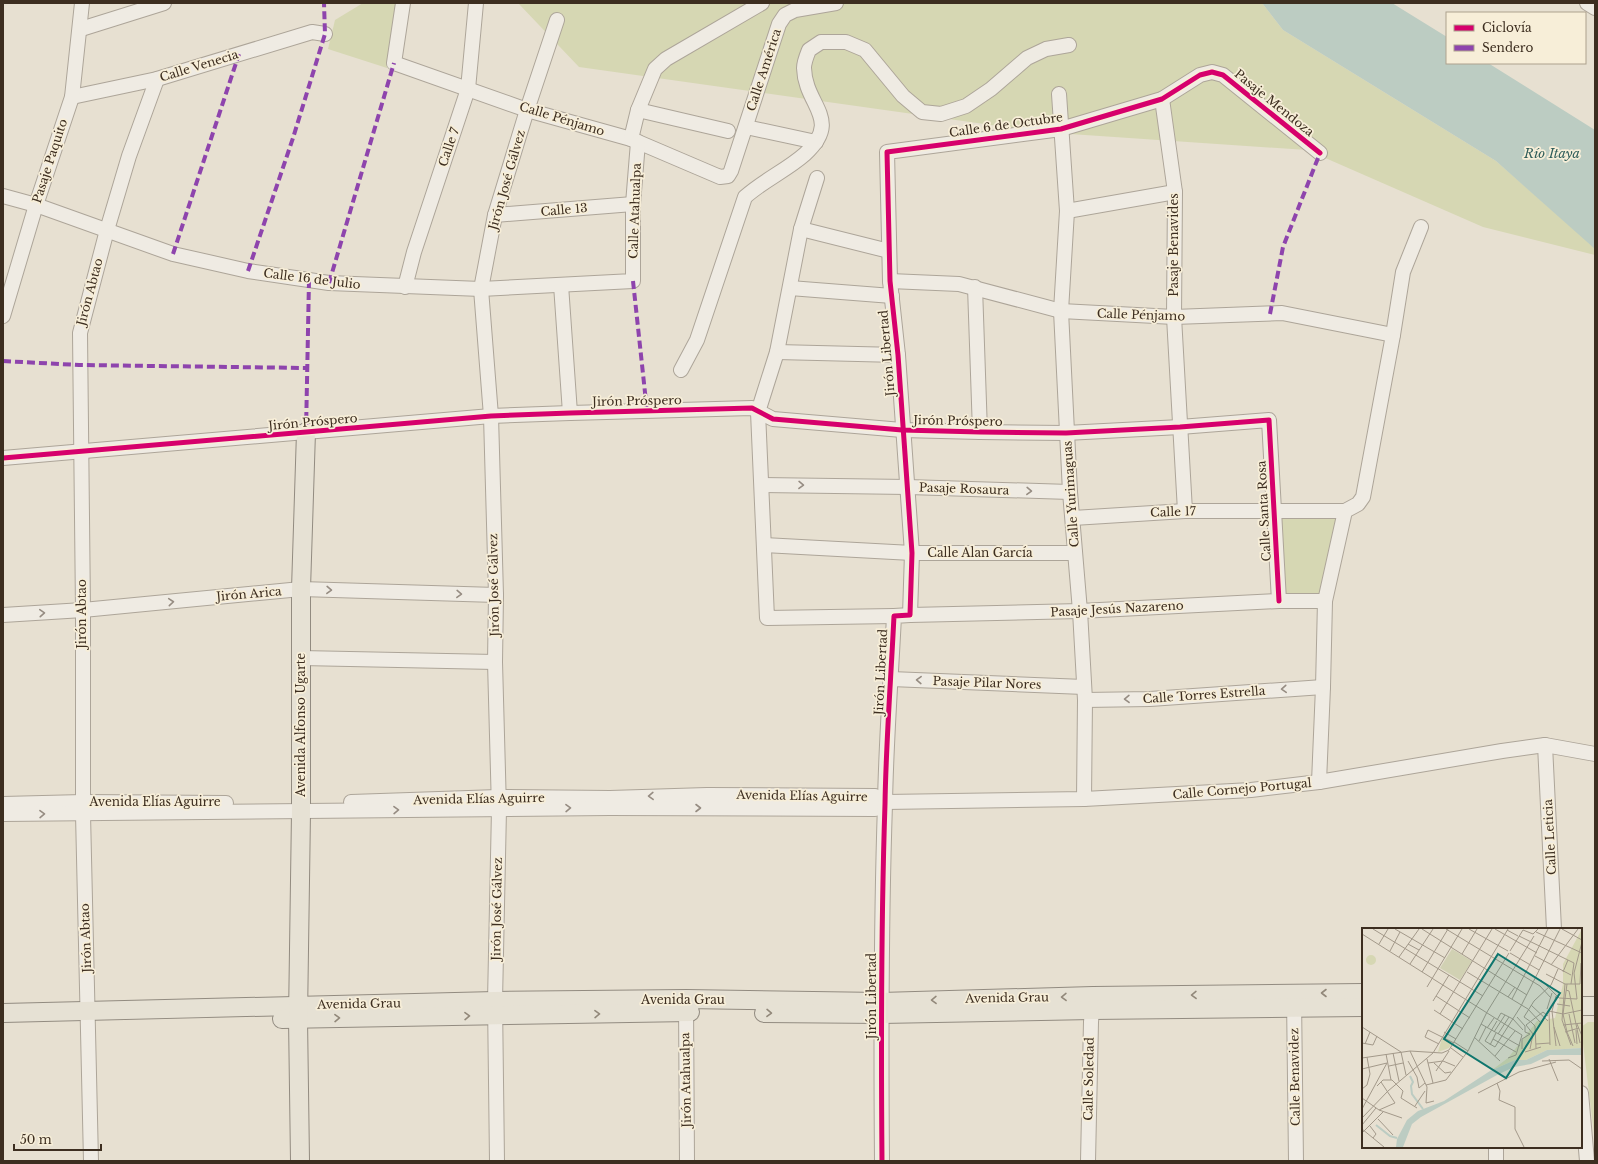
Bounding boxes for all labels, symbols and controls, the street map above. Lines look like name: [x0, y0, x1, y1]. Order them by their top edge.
legend: [1446, 12, 1586, 64]
text: Ciclovía: [1482, 20, 1532, 35]
street label: Calle América: [743, 26, 784, 113]
text: Sendero: [1482, 40, 1533, 55]
street label: Calle Venecia: [158, 46, 240, 85]
street label: Pasaje Mendoza: [1232, 66, 1317, 139]
street label: Calle Pénjamo: [518, 98, 607, 139]
street label: Calle 6 de Octubre: [948, 109, 1064, 140]
street label: Pasaje Paquito: [29, 117, 70, 205]
street label: Calle 7: [435, 124, 463, 168]
street label: Jirón José Gálvez: [485, 128, 528, 234]
water label: Río Itaya: [1523, 145, 1580, 162]
street label: Calle Atahualpa: [625, 162, 644, 259]
street label: Pasaje Benavides: [1166, 193, 1181, 297]
street label: Calle 13: [540, 200, 588, 219]
street label: Jirón Abtao: [73, 256, 106, 329]
street label: Calle 16 de Julio: [263, 265, 362, 292]
street label: Calle Pénjamo: [1097, 305, 1186, 324]
street label: Jirón Libertad: [875, 309, 898, 399]
street label: Jirón Próspero: [590, 392, 682, 409]
street label: Jirón Próspero: [266, 410, 358, 433]
street label: Jirón Próspero: [911, 412, 1003, 429]
street label: Calle Yurimaguas: [1059, 440, 1082, 548]
street label: Calle Santa Rosa: [1253, 460, 1274, 562]
street label: Pasaje Rosaura: [919, 479, 1010, 498]
one-way arrow: [798, 481, 804, 489]
one-way arrow: [1026, 487, 1032, 495]
street label: Calle 17: [1150, 503, 1197, 520]
street label: Jirón José Gálvez: [485, 533, 502, 639]
street label: Calle Alan García: [927, 545, 1033, 560]
street label: Jirón Abtao: [74, 579, 89, 651]
street label: Jirón Arica: [214, 583, 283, 604]
one-way arrow: [326, 586, 332, 594]
one-way arrow: [456, 590, 462, 598]
one-way arrow: [168, 597, 174, 606]
street label: Pasaje Jesús Nazareno: [1050, 598, 1184, 619]
one-way arrow: [39, 608, 45, 617]
street label: Jirón Libertad: [871, 628, 890, 717]
street label: Avenida Alfonso Ugarte: [293, 653, 308, 798]
street label: Pasaje Pilar Nores: [932, 673, 1042, 692]
one-way arrow: [916, 675, 922, 684]
street label: Calle Torres Estrella: [1142, 683, 1266, 706]
one-way arrow: [1281, 685, 1287, 694]
one-way arrow: [1124, 695, 1130, 703]
street label: Calle Cornejo Portugal: [1172, 775, 1312, 802]
street label: Avenida Elías Aguirre: [735, 787, 868, 804]
street label: Avenida Elías Aguirre: [412, 790, 545, 807]
one-way arrow: [648, 792, 654, 801]
street label: Avenida Elías Aguirre: [88, 794, 221, 809]
street label: Calle Leticia: [1540, 798, 1559, 875]
one-way arrow: [565, 804, 571, 812]
one-way arrow: [695, 804, 701, 812]
one-way arrow: [393, 806, 399, 814]
one-way arrow: [39, 810, 45, 818]
street label: Jirón José Gálvez: [488, 857, 505, 963]
street label: Jirón Abtao: [77, 903, 94, 975]
inset map: [1362, 928, 1582, 1148]
street label: Jirón Libertad: [864, 953, 879, 1041]
street label: Avenida Grau: [964, 989, 1049, 1006]
one-way arrow: [1321, 989, 1327, 997]
one-way arrow: [1191, 991, 1197, 999]
street label: Avenida Grau: [640, 992, 725, 1007]
one-way arrow: [1061, 993, 1067, 1001]
street label: Avenida Grau: [316, 995, 401, 1012]
one-way arrow: [931, 996, 937, 1004]
one-way arrow: [594, 1009, 600, 1018]
one-way arrow: [766, 1009, 772, 1017]
one-way arrow: [464, 1012, 470, 1020]
one-way arrow: [334, 1014, 340, 1022]
street label: Calle Benavidez: [1286, 1027, 1303, 1126]
street label: Jirón Atahualpa: [677, 1032, 694, 1130]
street label: Calle Soledad: [1080, 1037, 1097, 1121]
scale bar: [14, 1126, 101, 1152]
text: 50 m: [20, 1132, 52, 1147]

